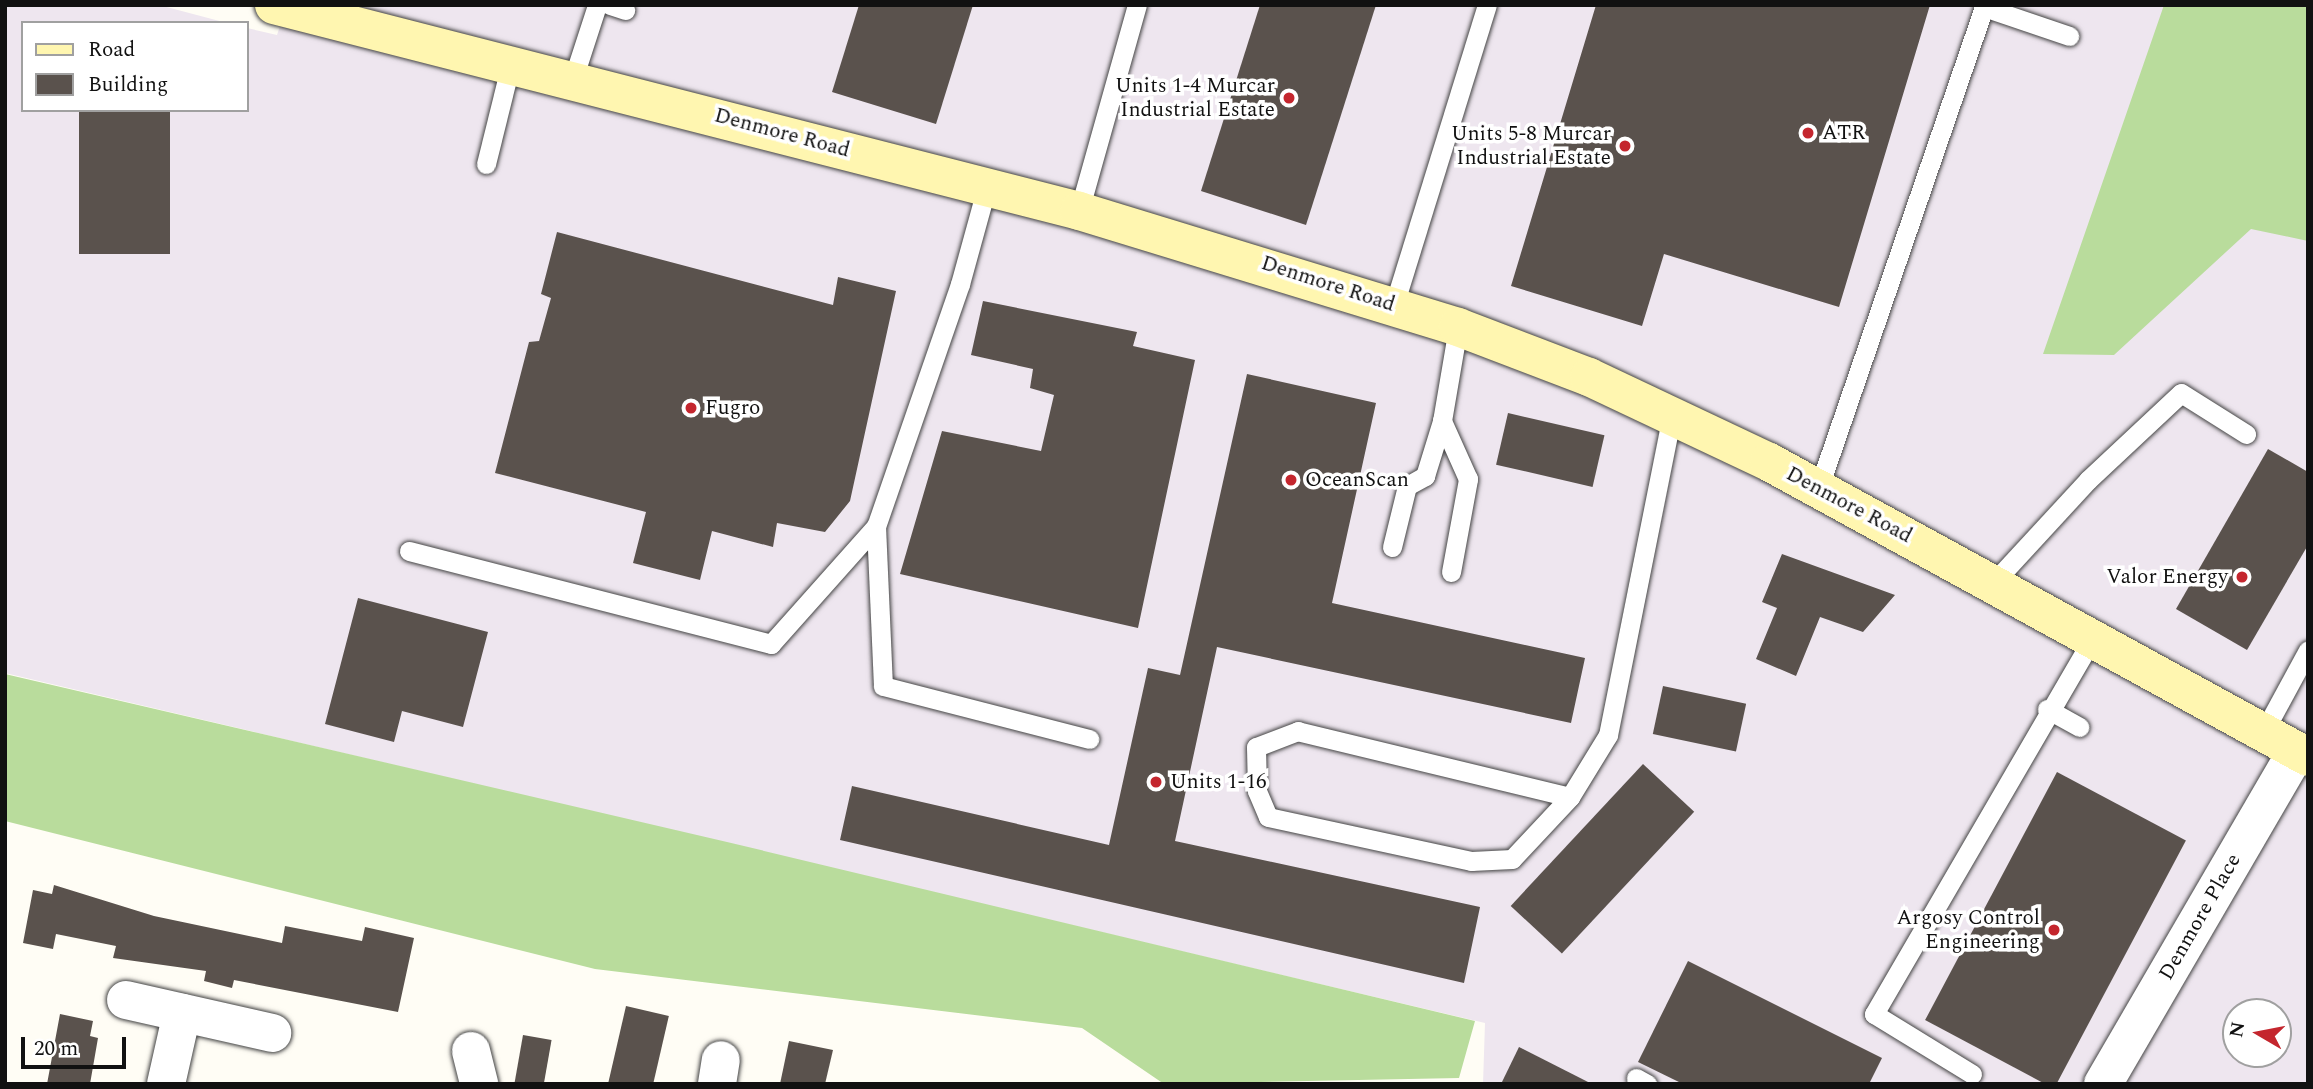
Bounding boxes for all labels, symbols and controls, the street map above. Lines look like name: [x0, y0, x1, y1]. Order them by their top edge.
legend: [21, 21, 248, 112]
text: Road: [88, 34, 135, 66]
text: Building: [88, 69, 168, 101]
place label: Units 1-4 Murcar Industrial Estate: [1115, 73, 1275, 123]
marker: Units 1-4 Murcar Industrial Estate: [1281, 90, 1297, 106]
street label: Denmore Road: [712, 103, 852, 163]
place label: ATR: [1822, 120, 1865, 146]
place label: Units 5-8 Murcar Industrial Estate: [1451, 121, 1611, 171]
marker: ATR: [1800, 125, 1816, 141]
marker: Units 5-8 Murcar Industrial Estate: [1617, 138, 1633, 154]
street label: Denmore Road: [1258, 251, 1398, 317]
place label: Fugro: [705, 395, 760, 421]
marker: Fugro: [683, 400, 699, 416]
street label: Denmore Road: [1782, 461, 1916, 549]
place label: OceanScan: [1305, 467, 1409, 493]
marker: OceanScan: [1283, 472, 1299, 488]
place label: Valor Energy: [2106, 564, 2228, 590]
marker: Valor Energy: [2234, 569, 2250, 585]
place label: Units 1-16: [1170, 769, 1266, 795]
marker: Units 1-16: [1148, 774, 1164, 790]
street label: Denmore Place: [2154, 849, 2246, 985]
place label: Argosy Control Engineering: [1897, 905, 2040, 955]
marker: Argosy Control Engineering: [2046, 922, 2062, 938]
north arrow: [2222, 998, 2292, 1068]
text: N: [2222, 1019, 2253, 1040]
scale bar: [24, 1023, 130, 1066]
text: 20 m: [34, 1033, 78, 1065]

